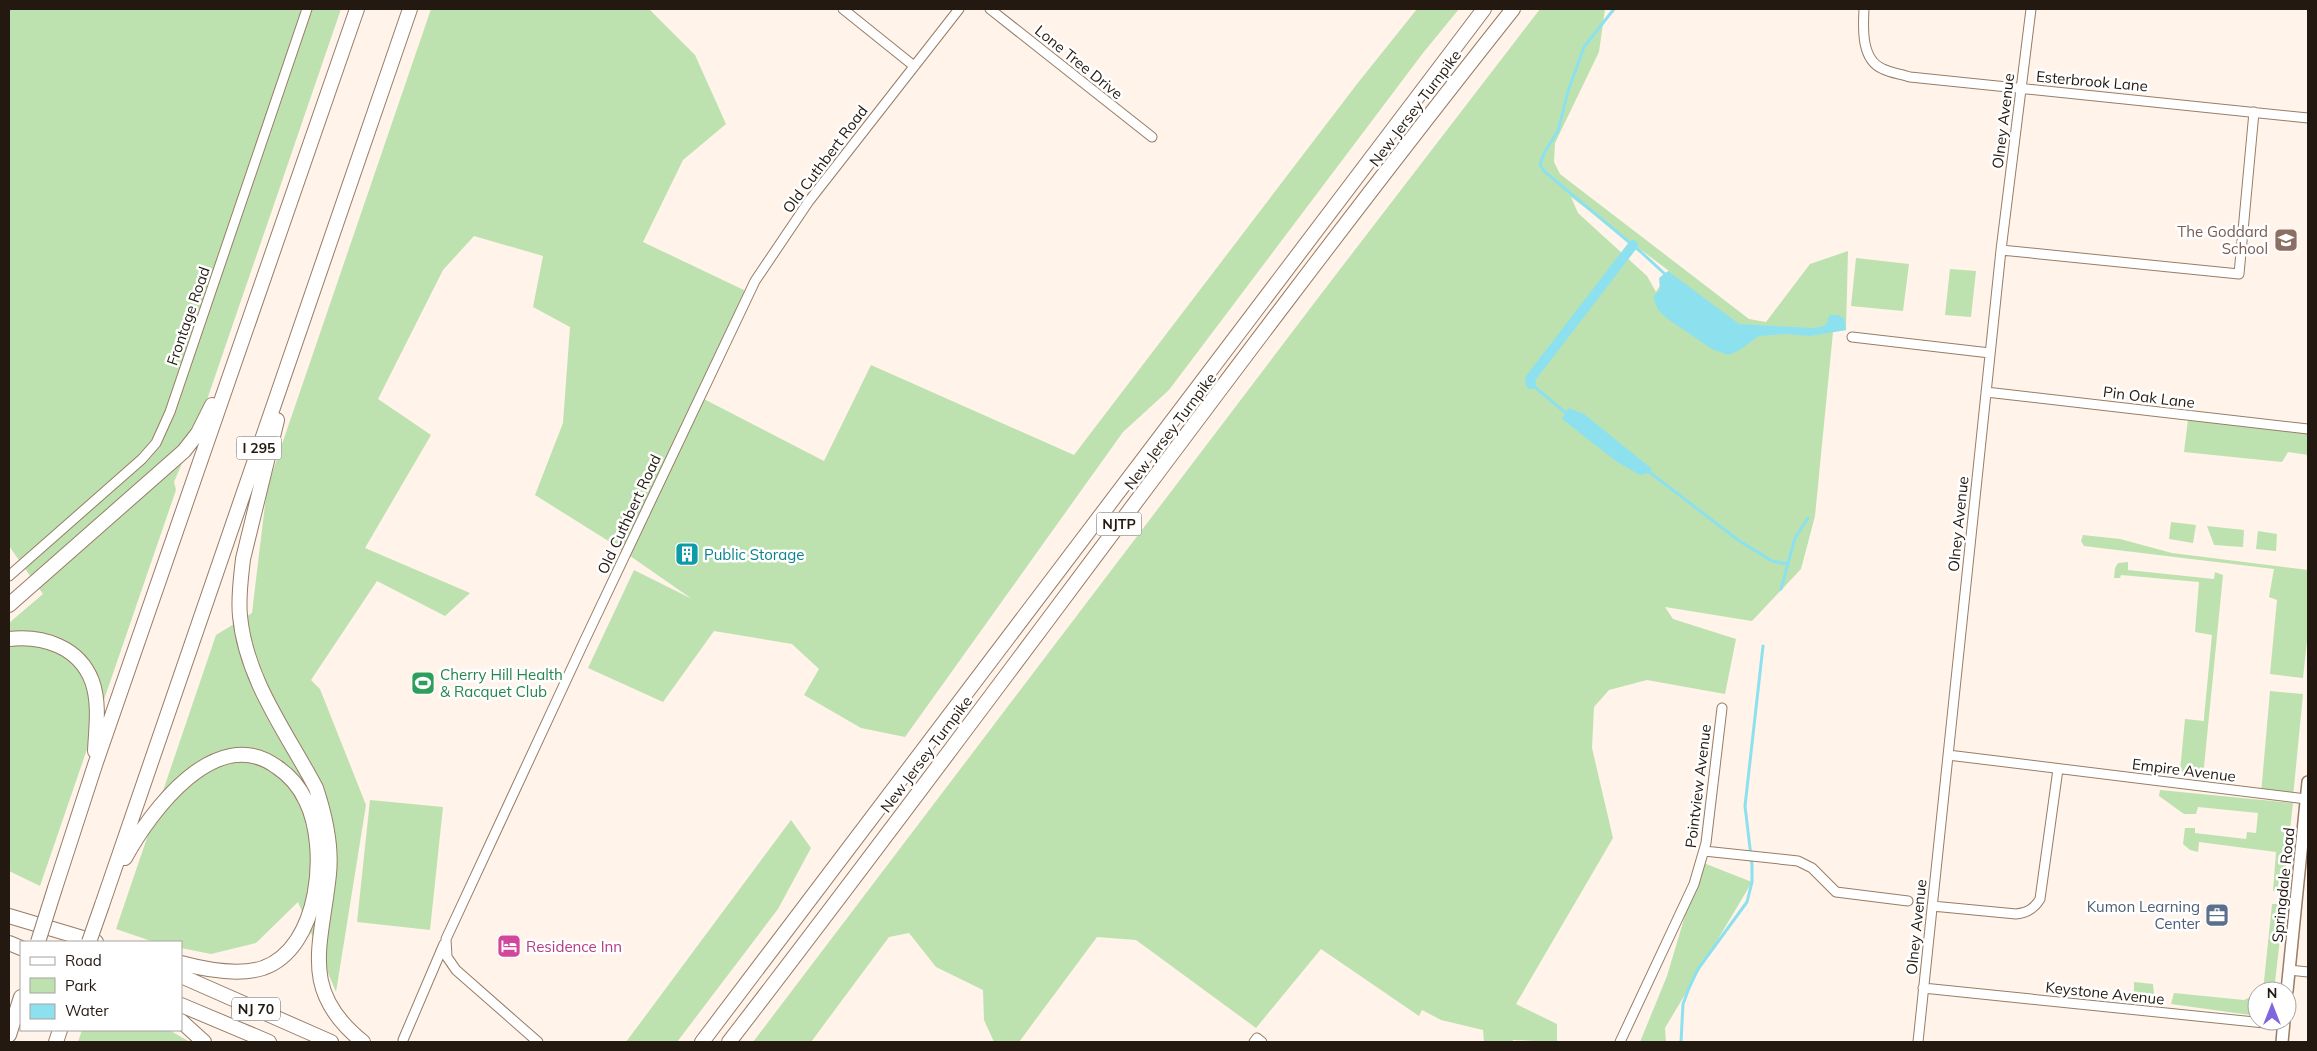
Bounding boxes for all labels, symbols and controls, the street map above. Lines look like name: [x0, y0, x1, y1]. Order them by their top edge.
street label: Lone Tree Drive: [1031, 21, 1127, 103]
street label: New Jersey Turnpike: [1365, 46, 1465, 170]
street label: Esterbrook Lane: [2035, 67, 2149, 95]
street label: Olney Avenue: [1988, 72, 2018, 170]
street label: Old Cuthbert Road: [778, 101, 872, 217]
place label: The Goddard School: [2177, 222, 2268, 258]
school or university icon: The Goddard School: [2273, 227, 2299, 253]
street label: Frontage Road: [162, 264, 214, 368]
street label: New Jersey Turnpike: [1120, 369, 1220, 493]
street label: Pin Oak Lane: [2102, 382, 2196, 412]
road number: I 295: [236, 436, 282, 459]
street label: Old Cuthbert Road: [593, 451, 665, 577]
street label: Olney Avenue: [1944, 475, 1972, 573]
road number: NJTP: [1096, 512, 1142, 536]
building icon: Public Storage: [674, 541, 700, 567]
place label: Public Storage: [704, 545, 804, 564]
place label: Cherry Hill Health & Racquet Club: [440, 665, 563, 701]
sports icon: Cherry Hill Health & Racquet Club: [410, 670, 436, 696]
street label: New Jersey Turnpike: [876, 692, 976, 816]
street label: Pointview Avenue: [1681, 723, 1715, 849]
street label: Empire Avenue: [2131, 754, 2237, 786]
street label: Springdale Road: [2268, 827, 2298, 943]
street label: Olney Avenue: [1902, 878, 1930, 976]
place label: Kumon Learning Center: [2087, 897, 2201, 933]
office icon: Kumon Learning Center: [2204, 902, 2230, 928]
hotel icon: Residence Inn: [496, 933, 522, 959]
place label: Residence Inn: [526, 937, 622, 956]
legend: [20, 941, 182, 1031]
text: Road: [65, 951, 102, 970]
text: Park: [65, 976, 97, 995]
street label: Keystone Avenue: [2045, 977, 2165, 1009]
north arrow: [2247, 981, 2297, 1031]
text: N: [2267, 984, 2277, 1002]
road number: NJ 70: [232, 998, 280, 1021]
text: Water: [65, 1001, 109, 1020]

